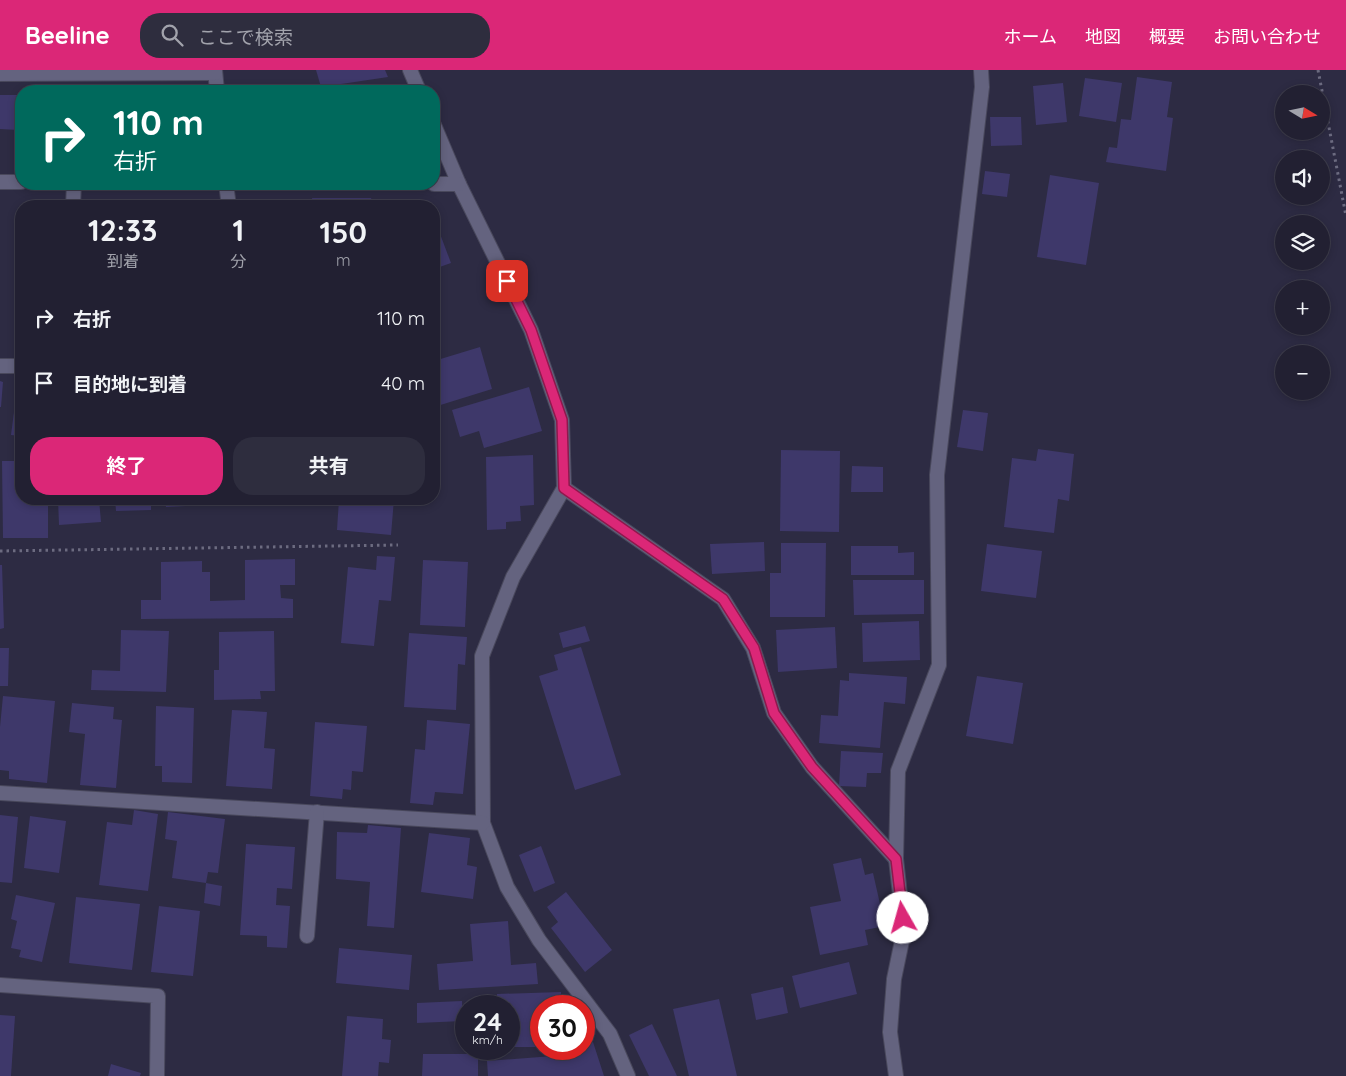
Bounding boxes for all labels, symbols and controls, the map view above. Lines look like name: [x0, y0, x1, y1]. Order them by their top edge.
search box: [140, 13, 490, 58]
text: Beeline: [25, 20, 110, 50]
icon: search: [158, 21, 186, 49]
text: ここで検索: [198, 25, 293, 49]
text: ホーム: [1004, 25, 1057, 48]
text: 地図: [1085, 25, 1121, 48]
text: 概要: [1149, 25, 1185, 48]
text: お問い合わせ: [1213, 25, 1321, 48]
north arrow: [1275, 85, 1330, 140]
map controls: [1275, 85, 1330, 400]
text: 110 m: [113, 100, 204, 144]
icon: right: [30, 105, 95, 170]
text: 右折: [113, 147, 157, 175]
button: sound: [1275, 150, 1330, 205]
text: 12:33: [88, 211, 157, 249]
text: 1: [233, 211, 244, 249]
text: 150: [320, 213, 367, 251]
button: layers: [1275, 215, 1330, 270]
text: m: [336, 250, 350, 270]
text: 到着: [107, 251, 139, 271]
text: 分: [230, 251, 246, 271]
pin: [486, 260, 528, 302]
icon: arrive: [493, 267, 521, 295]
button: +: [1275, 280, 1330, 335]
icon: right: [30, 304, 58, 332]
text: 110 m: [377, 306, 425, 330]
text: 右折: [73, 307, 111, 331]
button: −: [1275, 345, 1330, 400]
icon: arrive: [30, 369, 58, 397]
text: 40 m: [381, 371, 425, 395]
text: 目的地に到着: [73, 372, 187, 396]
button: 終了: [30, 437, 223, 495]
button: 共有: [233, 437, 425, 495]
position arrow: [876, 891, 928, 943]
speed limit sign: 30: [530, 995, 595, 1060]
text: 24: [473, 1006, 502, 1037]
text: km/h: [472, 1032, 503, 1047]

